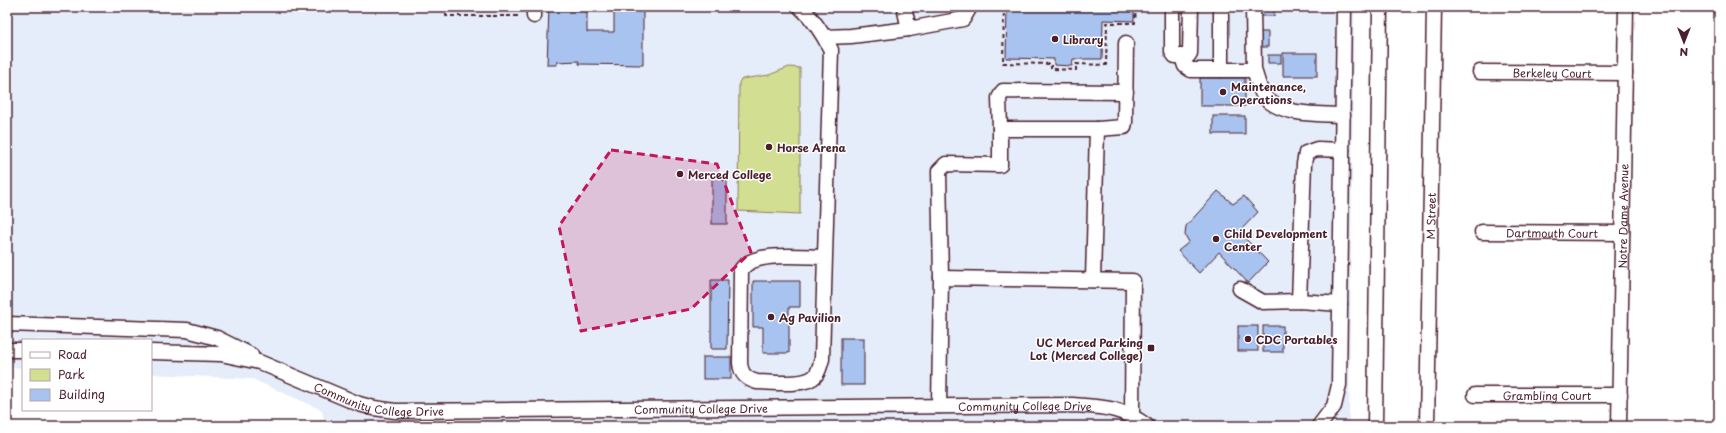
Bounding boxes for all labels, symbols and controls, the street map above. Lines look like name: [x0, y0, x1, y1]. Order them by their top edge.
north arrow: [1664, 22, 1704, 62]
place label: Library: [1063, 31, 1103, 48]
marker: Library: [1050, 34, 1060, 44]
text: N: [1679, 44, 1688, 61]
street label: Berkeley Court: [1513, 64, 1592, 81]
place label: Maintenance, Operations: [1231, 78, 1306, 108]
marker: Maintenance, Operations: [1218, 87, 1228, 97]
place label: Horse Arena: [777, 139, 846, 156]
marker: Horse Arena: [764, 142, 774, 152]
street label: Notre Dame Avenue: [1613, 164, 1632, 269]
place label: Merced College: [688, 166, 772, 183]
marker: Merced College: [675, 169, 685, 179]
street label: M Street: [1422, 192, 1439, 240]
street label: Dartmouth Court: [1506, 224, 1599, 241]
place label: Child Development Center: [1224, 225, 1328, 255]
marker: Child Development Center: [1211, 234, 1221, 244]
place label: Ag Pavilion: [779, 309, 841, 326]
marker: Ag Pavilion: [766, 312, 776, 322]
place label: CDC Portables: [1256, 331, 1337, 348]
place label: UC Merced Parking Lot (Merced College): [1030, 334, 1143, 364]
marker: CDC Portables: [1243, 334, 1253, 344]
legend: [22, 339, 152, 411]
marker: UC Merced Parking Lot (Merced College): [1146, 343, 1156, 353]
text: Road: [58, 345, 87, 363]
text: Park: [58, 365, 85, 383]
street label: Community College Drive: [311, 378, 444, 420]
text: Building: [58, 385, 105, 403]
street label: Grambling Court: [1503, 387, 1592, 404]
street label: Community College Drive: [958, 396, 1093, 415]
street label: Community College Drive: [634, 399, 768, 417]

